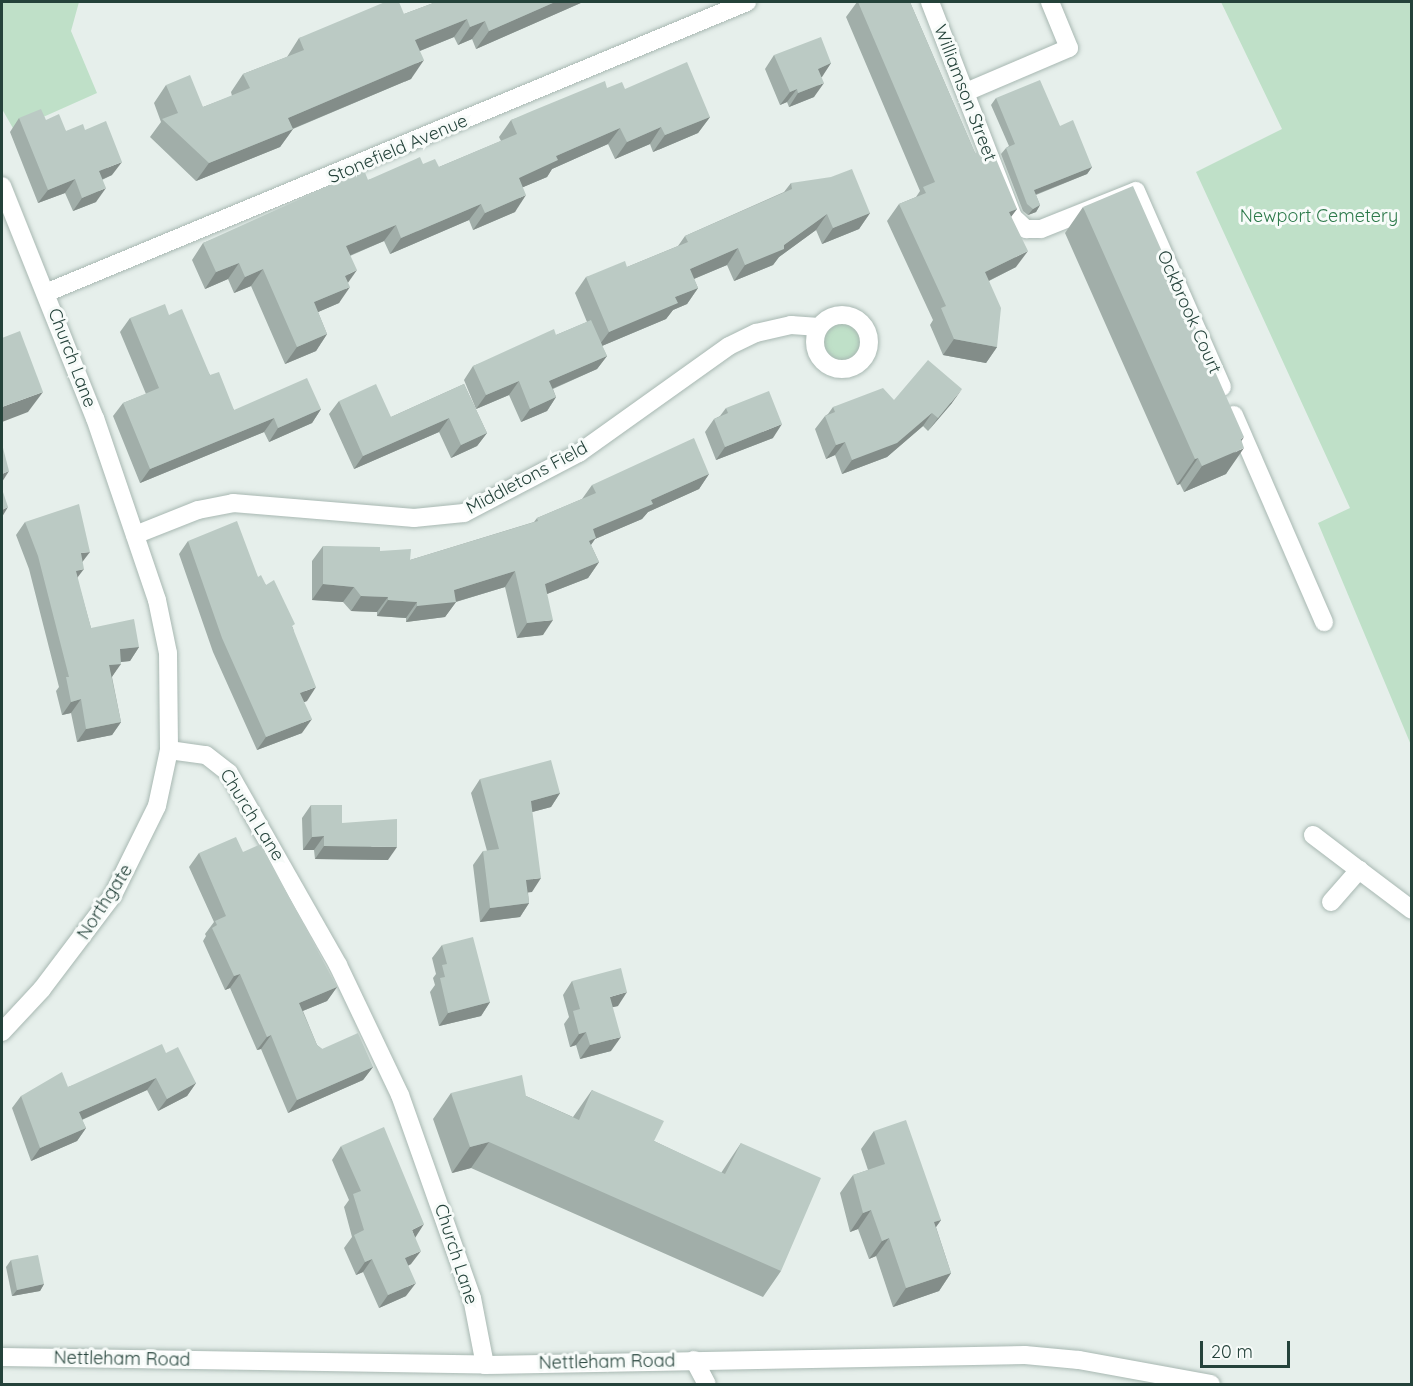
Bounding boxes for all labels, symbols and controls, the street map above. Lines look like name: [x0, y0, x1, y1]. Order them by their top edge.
street label: Williamson Street: [929, 22, 1001, 164]
street label: Stonefield Avenue: [325, 110, 471, 188]
park label: Newport Cemetery: [1240, 205, 1398, 227]
street label: Ockbrook Court: [1152, 247, 1226, 377]
street label: Church Lane: [43, 305, 101, 411]
street label: Middletons Field: [463, 437, 591, 519]
street label: Church Lane: [215, 765, 289, 865]
street label: Northgate: [73, 860, 137, 944]
street label: Church Lane: [430, 1201, 482, 1307]
scale bar: [1203, 1329, 1293, 1367]
text: 20 m: [1211, 1340, 1253, 1363]
street label: Nettleham Road: [53, 1347, 191, 1371]
street label: Nettleham Road: [538, 1350, 676, 1374]

